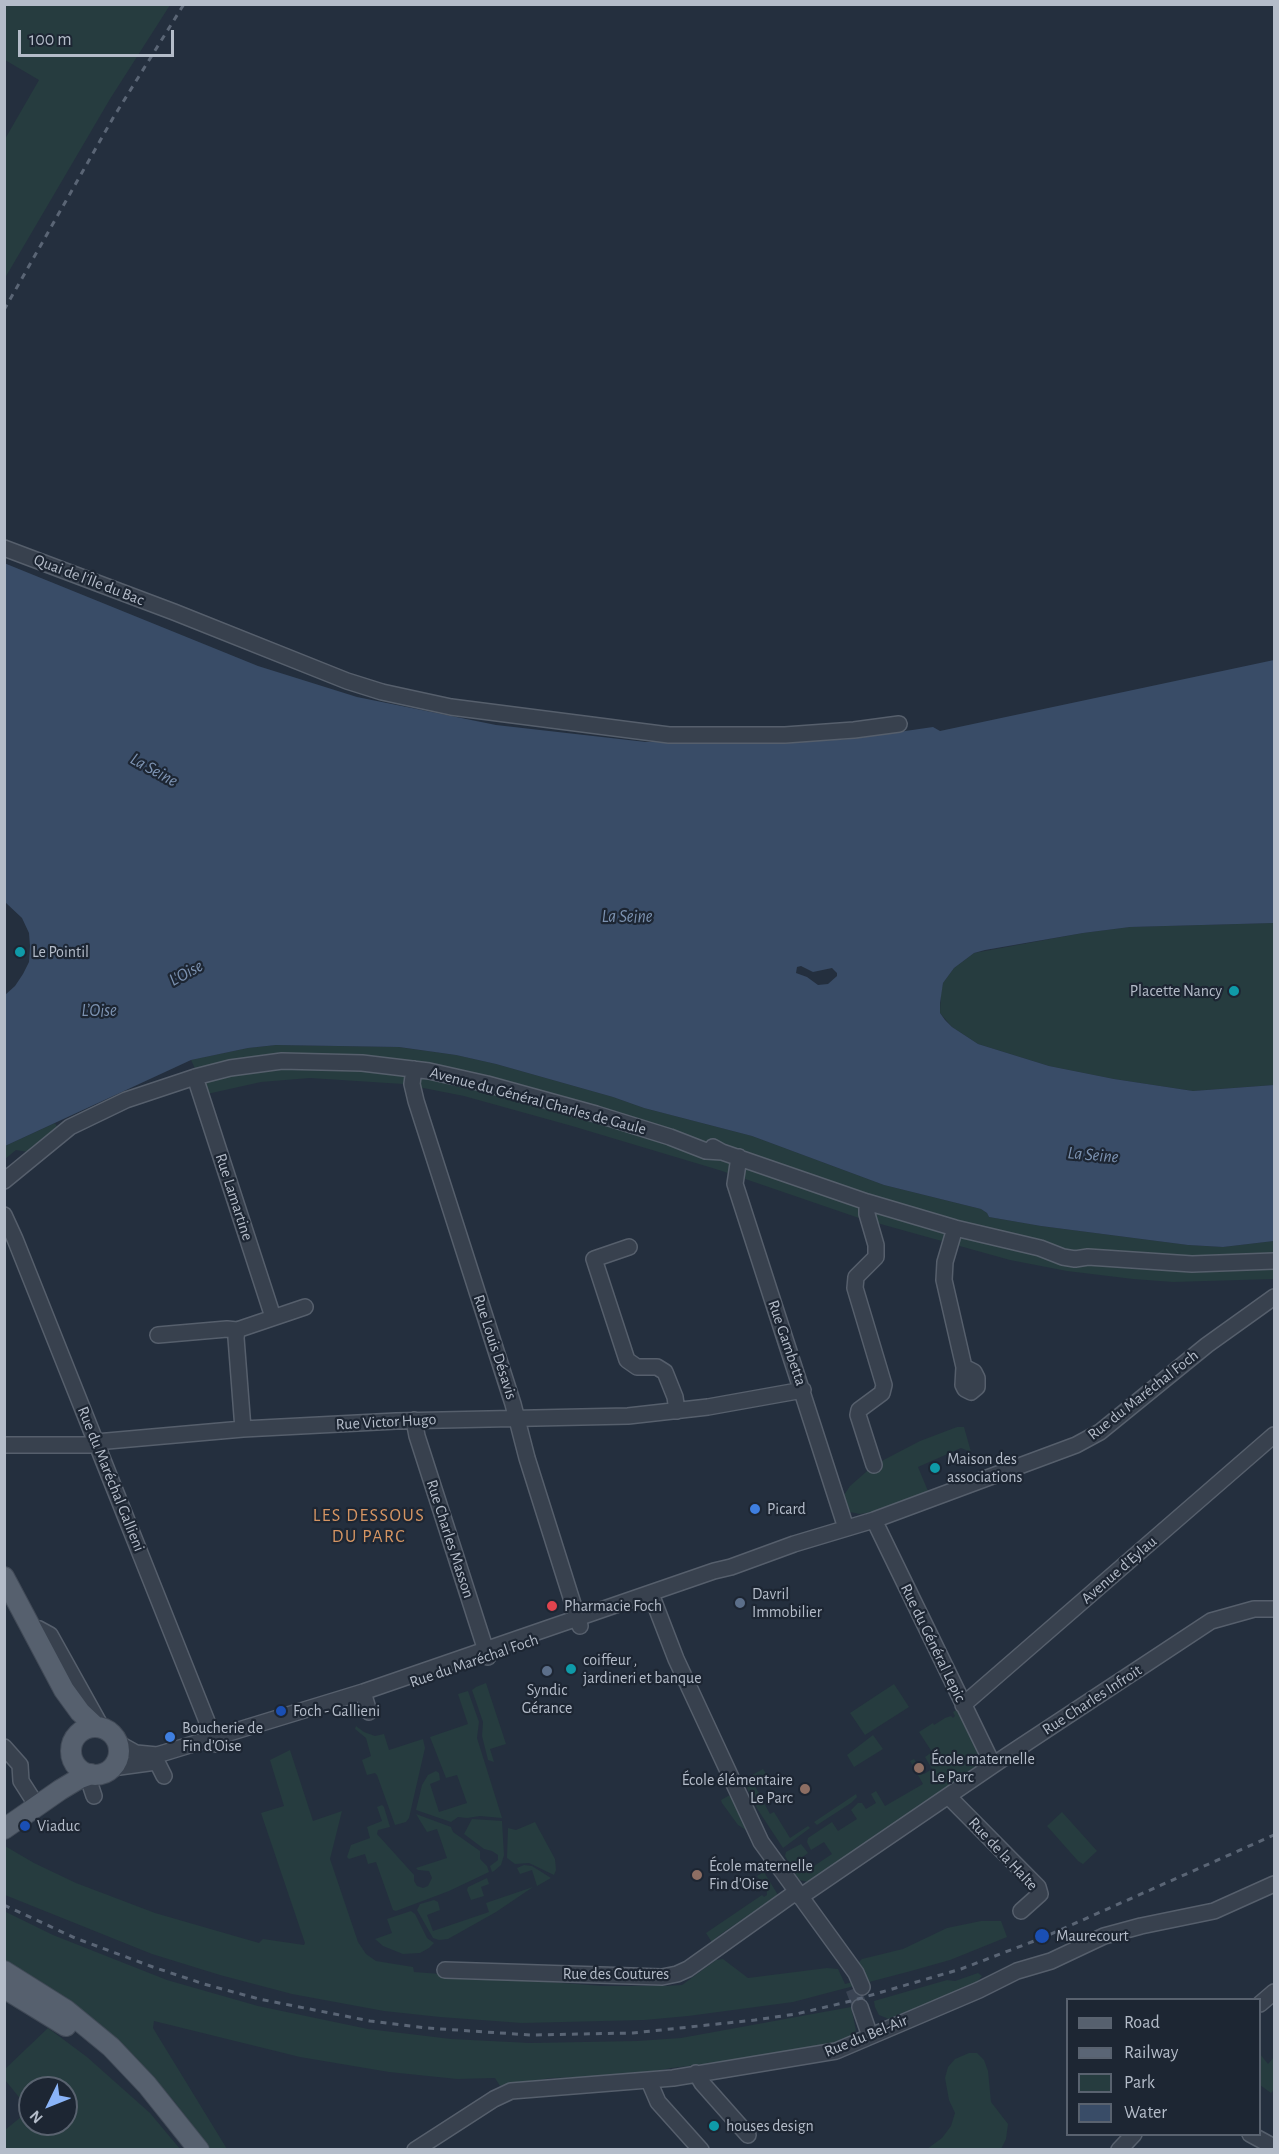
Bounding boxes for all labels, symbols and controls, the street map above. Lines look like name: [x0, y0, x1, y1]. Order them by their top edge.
scale bar: [21, 18, 177, 56]
text: 100 m: [29, 31, 72, 49]
street label: Quai de l'Île du Bac: [31, 550, 147, 610]
water label: La Seine: [126, 748, 182, 792]
water label: La Seine: [601, 906, 653, 928]
place label: Le Pointil: [32, 942, 89, 962]
marker: Le Pointil: [13, 945, 27, 959]
water label: L'Oise: [165, 955, 207, 991]
place label: Placette Nancy: [1130, 981, 1222, 1001]
marker: Placette Nancy: [1227, 984, 1241, 998]
water label: L’Oise: [81, 1000, 117, 1022]
street label: Avenue du Général Charles de Gaule: [428, 1063, 648, 1139]
water label: La Seine: [1067, 1142, 1119, 1168]
street label: Rue Lamartine: [211, 1151, 257, 1243]
street label: Rue Louis Désavis: [469, 1292, 521, 1402]
street label: Rue Gambetta: [763, 1298, 811, 1388]
street label: Rue du Maréchal Foch: [1084, 1346, 1202, 1444]
street label: Rue du Maréchal Gallieni: [73, 1404, 149, 1554]
street label: Rue Victor Hugo: [335, 1410, 437, 1434]
place label: Maison des associations: [947, 1449, 1022, 1487]
marker: Maison des associations: [928, 1461, 942, 1475]
street label: Rue Charles Masson: [422, 1477, 478, 1601]
place label: Picard: [767, 1499, 806, 1519]
marker: Picard: [748, 1502, 762, 1516]
district label: LES DESSOUS DU PARC: [313, 1505, 425, 1547]
street label: Avenue d'Eylau: [1077, 1532, 1161, 1608]
street label: Rue du Général Lepic: [896, 1581, 970, 1705]
place label: Davril Immobilier: [752, 1584, 822, 1622]
place label: Pharmacie Foch: [564, 1596, 662, 1616]
marker: Davril Immobilier: [733, 1596, 747, 1610]
marker: Pharmacie Foch: [545, 1599, 559, 1613]
street label: Rue du Maréchal Foch: [407, 1630, 541, 1692]
place label: coiffeur , jardineri et banque: [583, 1650, 702, 1688]
street label: Rue Charles Infroit: [1039, 1661, 1145, 1739]
marker: coiffeur , jardineri et banque: [564, 1662, 578, 1676]
marker: Syndic Gérance: [540, 1664, 554, 1678]
place label: Syndic Gérance: [522, 1680, 572, 1718]
place label: Foch - Gallieni: [293, 1701, 380, 1721]
marker: Foch - Gallieni: [274, 1704, 288, 1718]
place label: Boucherie de Fin d'Oise: [182, 1718, 263, 1756]
marker: Boucherie de Fin d'Oise: [163, 1730, 177, 1744]
place label: École maternelle Le Parc: [931, 1749, 1035, 1787]
marker: École maternelle Le Parc: [912, 1761, 926, 1775]
place label: École élémentaire Le Parc: [682, 1770, 793, 1808]
marker: École élémentaire Le Parc: [798, 1782, 812, 1796]
street label: Rue de la Halte: [964, 1813, 1042, 1895]
place label: Viaduc: [37, 1816, 80, 1836]
marker: Viaduc: [18, 1819, 32, 1833]
place label: École maternelle Fin d'Oise: [709, 1856, 813, 1894]
marker: École maternelle Fin d'Oise: [690, 1868, 704, 1882]
place label: Maurecourt: [1056, 1926, 1129, 1946]
marker: Maurecourt: [1033, 1927, 1051, 1945]
street label: Rue des Coutures: [563, 1964, 669, 1984]
legend: [1066, 1998, 1261, 2136]
street label: Rue du Bel-Air: [822, 2011, 910, 2061]
text: Road: [1124, 2014, 1160, 2032]
text: Railway: [1124, 2044, 1178, 2062]
text: Park: [1124, 2074, 1155, 2092]
north arrow: [18, 2076, 78, 2136]
text: Water: [1124, 2104, 1167, 2122]
text: N: [27, 2107, 46, 2126]
place label: houses design: [726, 2116, 814, 2136]
marker: houses design: [707, 2119, 721, 2133]

